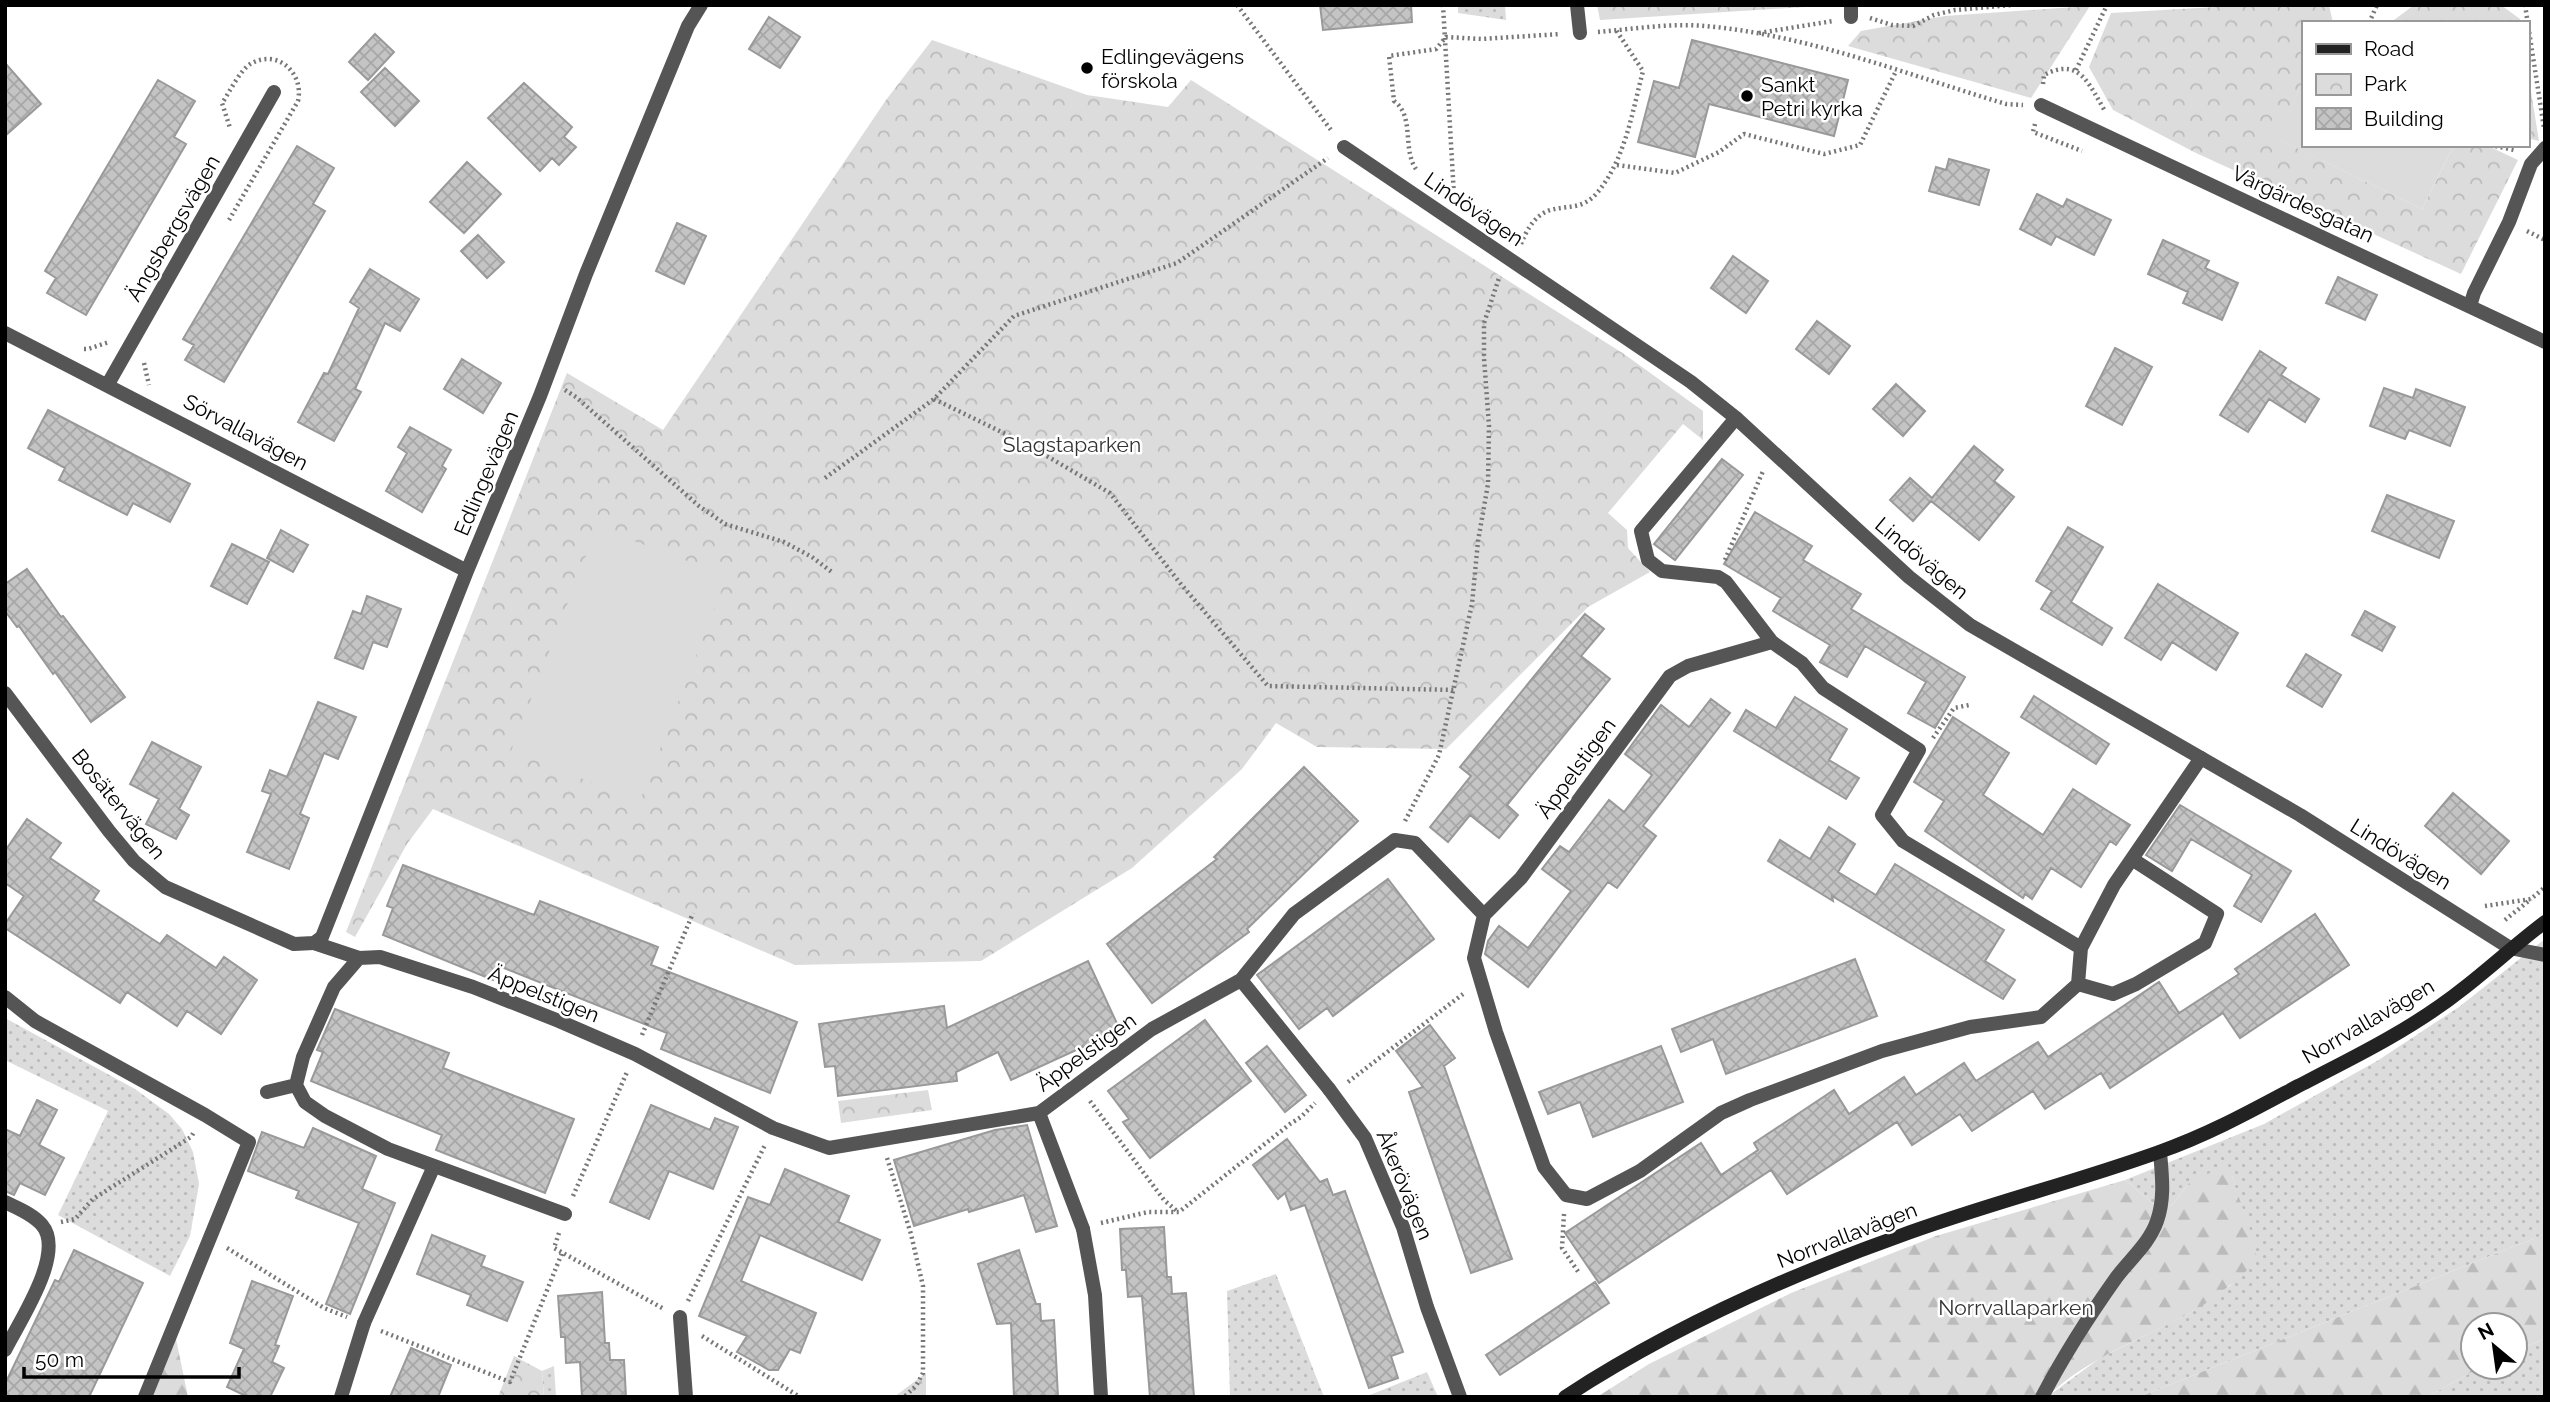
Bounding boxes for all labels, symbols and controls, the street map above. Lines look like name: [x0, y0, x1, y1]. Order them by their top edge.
legend: [2302, 21, 2529, 147]
text: Road: [2364, 36, 2414, 61]
place label: Edlingevägens förskola: [1101, 44, 1244, 93]
marker: Edlingevägens förskola: [1079, 60, 1095, 76]
text: Park: [2364, 71, 2407, 96]
place label: Sankt Petri kyrka: [1761, 72, 1863, 121]
marker: Sankt Petri kyrka: [1739, 88, 1755, 104]
text: Building: [2364, 106, 2444, 131]
street label: Ängsbergsvägen: [121, 150, 225, 306]
street label: Vårgärdesgatan: [2228, 160, 2378, 248]
street label: Lindövägen: [1420, 167, 1528, 251]
street label: Sörvallavägen: [179, 389, 313, 475]
street label: Edlingevägen: [449, 407, 523, 539]
park label: Slagstaparken: [1003, 432, 1141, 457]
street label: Lindövägen: [1870, 512, 1974, 604]
street label: Äppelstigen: [1531, 713, 1621, 823]
street label: Bosätervägen: [67, 744, 171, 864]
street label: Lindövägen: [2346, 813, 2456, 895]
street label: Äppelstigen: [485, 960, 603, 1028]
street label: Norrvallavägen: [2298, 973, 2438, 1069]
street label: Äppelstigen: [1031, 1007, 1141, 1097]
street label: Åkerövägen: [1372, 1126, 1438, 1244]
street label: Norrvallavägen: [1773, 1197, 1921, 1273]
park label: Norrvallaparken: [1938, 1295, 2094, 1320]
north arrow: [2459, 1311, 2529, 1381]
text: N: [2474, 1318, 2497, 1344]
scale bar: [24, 1336, 240, 1380]
text: 50 m: [35, 1347, 84, 1372]

